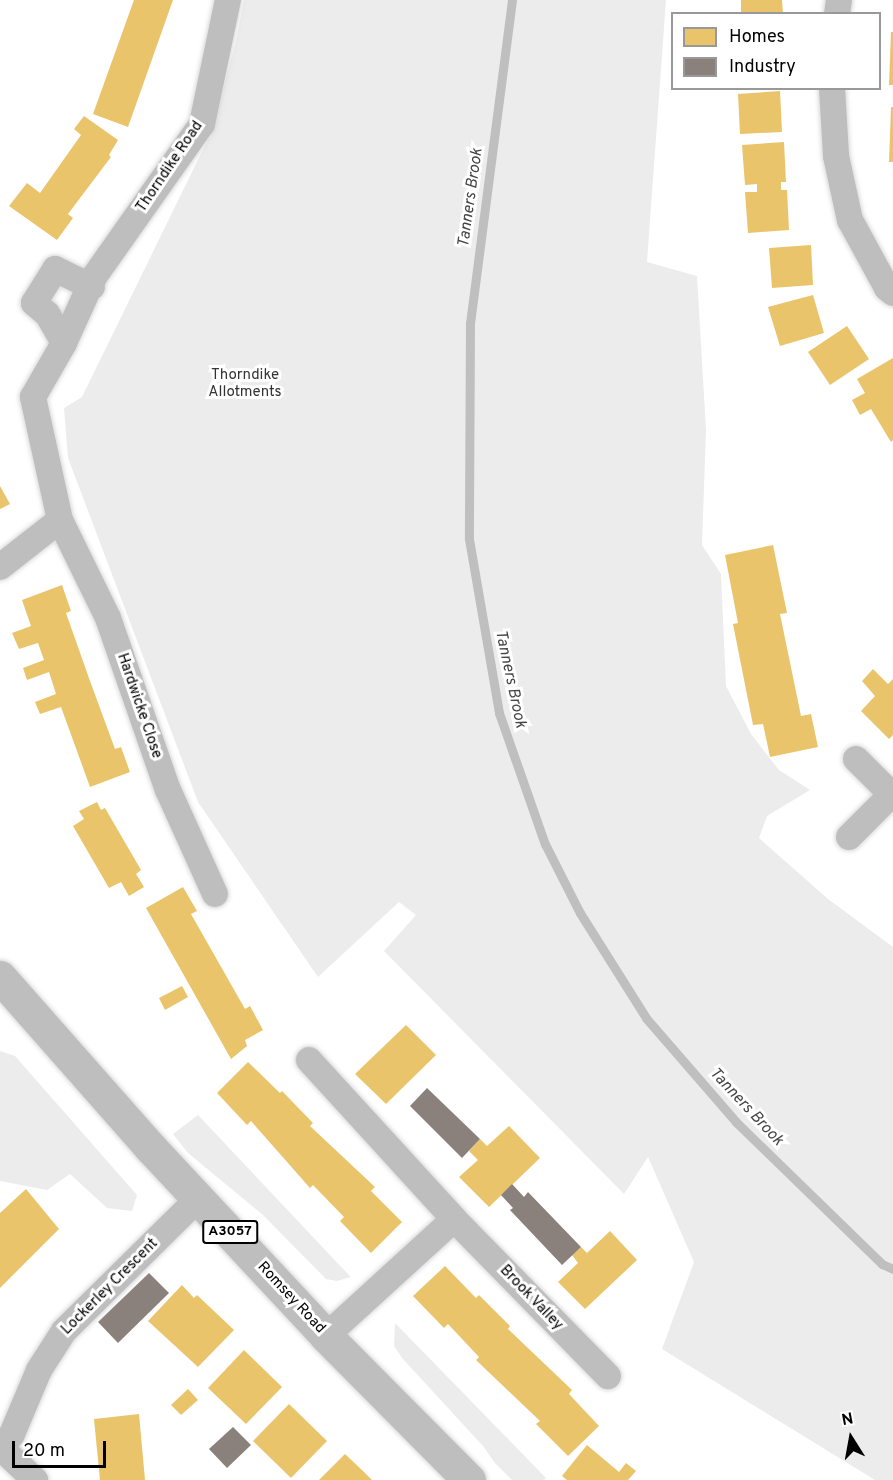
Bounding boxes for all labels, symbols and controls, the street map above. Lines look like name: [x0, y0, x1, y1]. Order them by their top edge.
legend: [671, 12, 881, 90]
text: Homes: [729, 26, 785, 49]
text: Industry: [729, 56, 796, 79]
street label: Thorndike Road: [133, 118, 207, 216]
water label: Tanners Brook: [455, 147, 487, 249]
park label: Thorndike Allotments: [208, 366, 282, 401]
water label: Tanners Brook: [490, 628, 530, 730]
street label: Hardwicke Close: [113, 651, 165, 761]
water label: Tanners Brook: [705, 1064, 787, 1150]
road number: A3057: [202, 1221, 258, 1243]
street label: Lockerley Crescent: [58, 1235, 162, 1339]
street label: Romsey Road: [253, 1258, 329, 1338]
street label: Brook Valley: [495, 1262, 567, 1334]
north arrow: [821, 1408, 881, 1468]
text: N: [840, 1409, 855, 1431]
scale bar: [15, 1429, 110, 1467]
text: 20 m: [23, 1440, 65, 1463]

